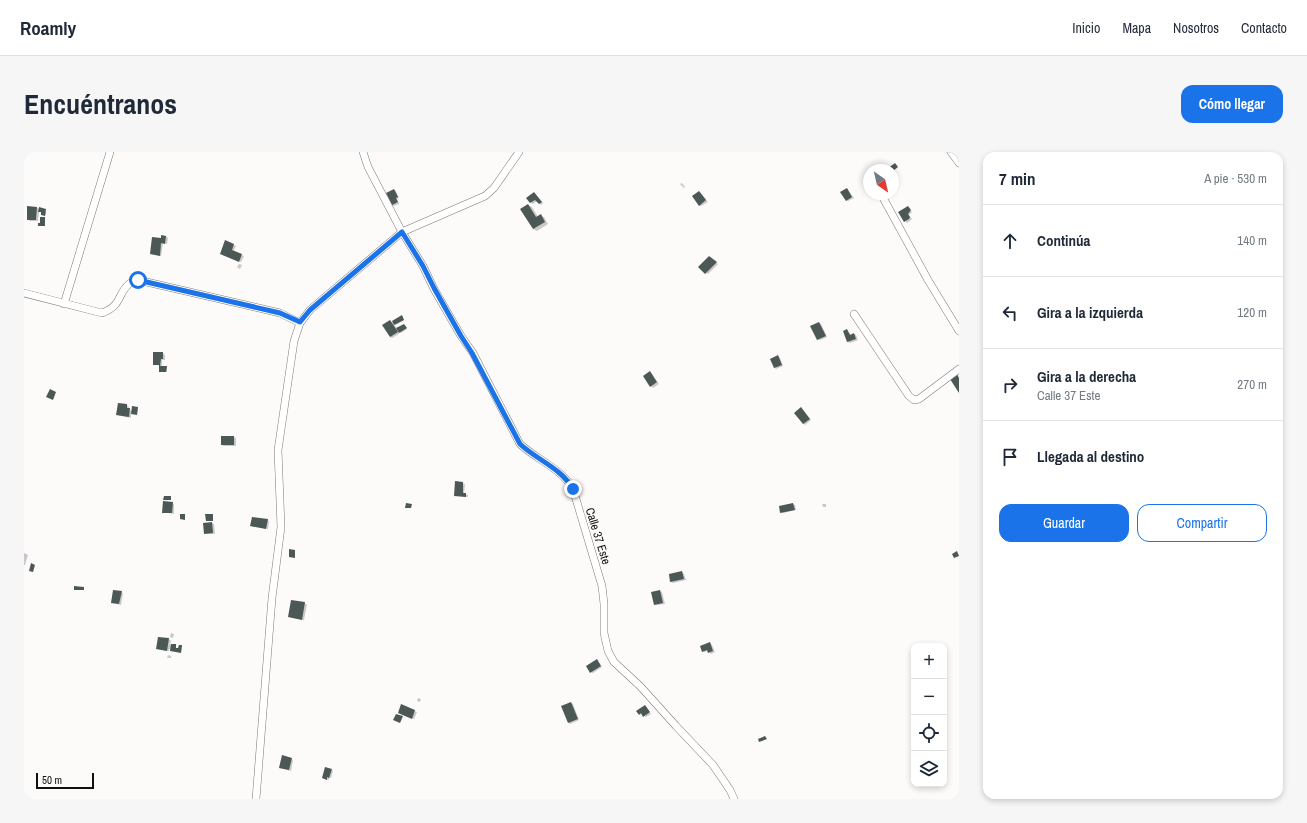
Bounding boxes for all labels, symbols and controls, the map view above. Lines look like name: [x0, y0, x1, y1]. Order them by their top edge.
text: Roamly: [20, 15, 76, 41]
text: Inicio: [1072, 19, 1100, 37]
text: Mapa: [1122, 19, 1151, 37]
text: Nosotros: [1173, 19, 1219, 37]
text: Contacto: [1241, 19, 1287, 37]
text: Encuéntranos: [24, 85, 177, 123]
button: Cómo llegar: [1181, 85, 1283, 123]
north arrow: [863, 164, 899, 200]
text: 7 min: [999, 167, 1035, 190]
text: A pie · 530 m: [1204, 170, 1267, 187]
icon: ahead: [999, 230, 1021, 252]
text: Continúa: [1037, 230, 1090, 251]
text: 140 m: [1237, 232, 1267, 249]
route start: [129, 271, 147, 289]
icon: left: [999, 302, 1021, 324]
text: Gira a la izquierda: [1037, 302, 1143, 323]
text: 120 m: [1237, 304, 1267, 321]
text: Gira a la derecha: [1037, 366, 1136, 387]
icon: right: [999, 374, 1021, 396]
text: 270 m: [1237, 376, 1267, 393]
text: Calle 37 Este: [1037, 387, 1100, 404]
icon: arrive: [999, 446, 1021, 468]
text: Llegada al destino: [1037, 446, 1144, 467]
route end: [564, 480, 582, 498]
button: Guardar: [999, 504, 1129, 542]
button: Compartir: [1137, 504, 1267, 542]
street label: Calle 37 Este: [582, 506, 614, 566]
map controls: [911, 643, 947, 787]
button: +: [911, 643, 947, 679]
button: −: [911, 679, 947, 715]
button: locate: [911, 715, 947, 751]
button: layers: [911, 751, 947, 787]
scale bar: [36, 771, 94, 790]
text: 50 m: [42, 773, 62, 787]

